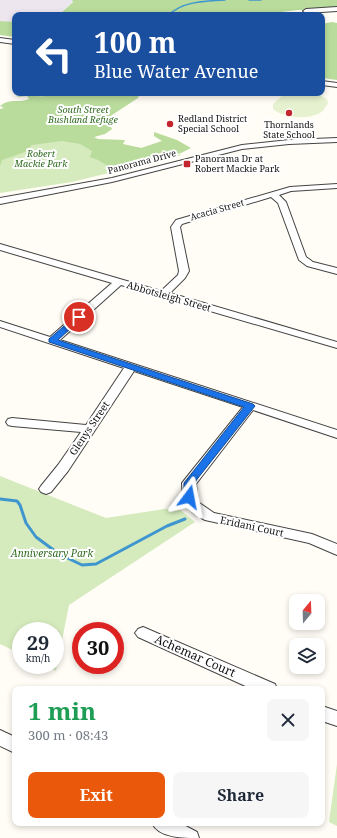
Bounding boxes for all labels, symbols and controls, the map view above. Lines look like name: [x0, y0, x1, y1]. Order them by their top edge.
text: 100 m: [94, 23, 176, 61]
icon: left: [28, 28, 80, 80]
text: Blue Water Avenue: [94, 59, 258, 83]
park label: South Street Bushland Refuge: [47, 103, 118, 126]
marker: Thornlands State School: [284, 108, 294, 118]
place label: Redland District Special School: [178, 112, 247, 135]
place label: Thornlands State School: [263, 118, 315, 141]
marker: Redland District Special School: [165, 119, 175, 129]
street label: Panorama Drive: [106, 146, 178, 177]
park label: Robert Mackie Park: [14, 147, 68, 170]
place label: Panorama Dr at Robert Mackie Park: [195, 152, 280, 175]
marker: Panorama Dr at Robert Mackie Park: [182, 159, 192, 169]
street label: Acacia Street: [188, 196, 245, 223]
street label: Abbotsleigh Street: [125, 277, 213, 315]
pin: [62, 300, 96, 334]
icon: arrive: [68, 306, 90, 328]
street label: Glenys Street: [66, 398, 113, 458]
position arrow: [168, 476, 210, 518]
street label: Eridani Court: [219, 512, 286, 540]
park label: Anniversary Park: [10, 546, 94, 560]
north arrow: [289, 594, 325, 630]
map controls: [289, 594, 325, 674]
speed limit sign: 30: [72, 622, 124, 674]
text: 29: [27, 629, 49, 656]
street label: Achemar Court: [152, 630, 238, 681]
button: layers: [289, 638, 325, 674]
text: km/h: [26, 651, 50, 665]
text: 1 min: [28, 694, 96, 727]
button: close: [267, 699, 309, 741]
text: 300 m · 08:43: [28, 726, 108, 744]
button: Exit: [28, 772, 165, 818]
button: Share: [173, 772, 309, 818]

